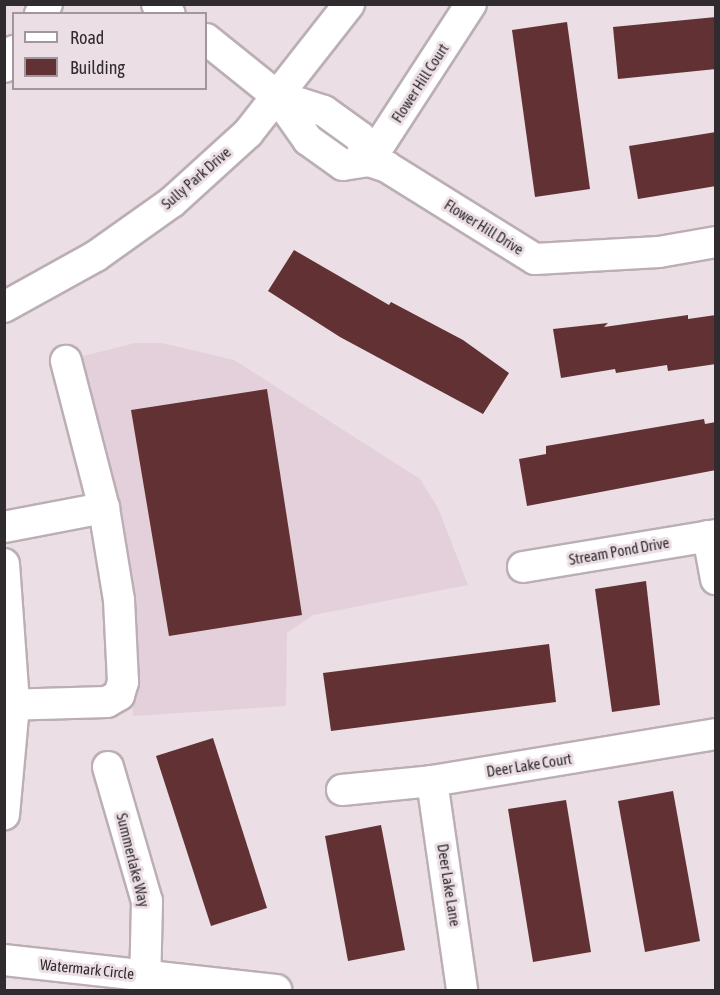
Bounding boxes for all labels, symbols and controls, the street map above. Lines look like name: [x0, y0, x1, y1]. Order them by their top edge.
legend: [12, 12, 207, 90]
text: Road: [70, 27, 104, 48]
street label: Flower Hill Court: [388, 40, 452, 126]
text: Building: [70, 57, 125, 78]
street label: Sully Park Drive: [158, 143, 234, 213]
street label: Flower Hill Drive: [441, 195, 527, 259]
street label: Stream Pond Drive: [567, 533, 671, 569]
street label: Deer Lake Court: [485, 749, 573, 781]
street label: Summerlake Way: [113, 811, 153, 909]
street label: Deer Lake Lane: [434, 842, 464, 928]
street label: Watermark Circle: [39, 955, 135, 983]

